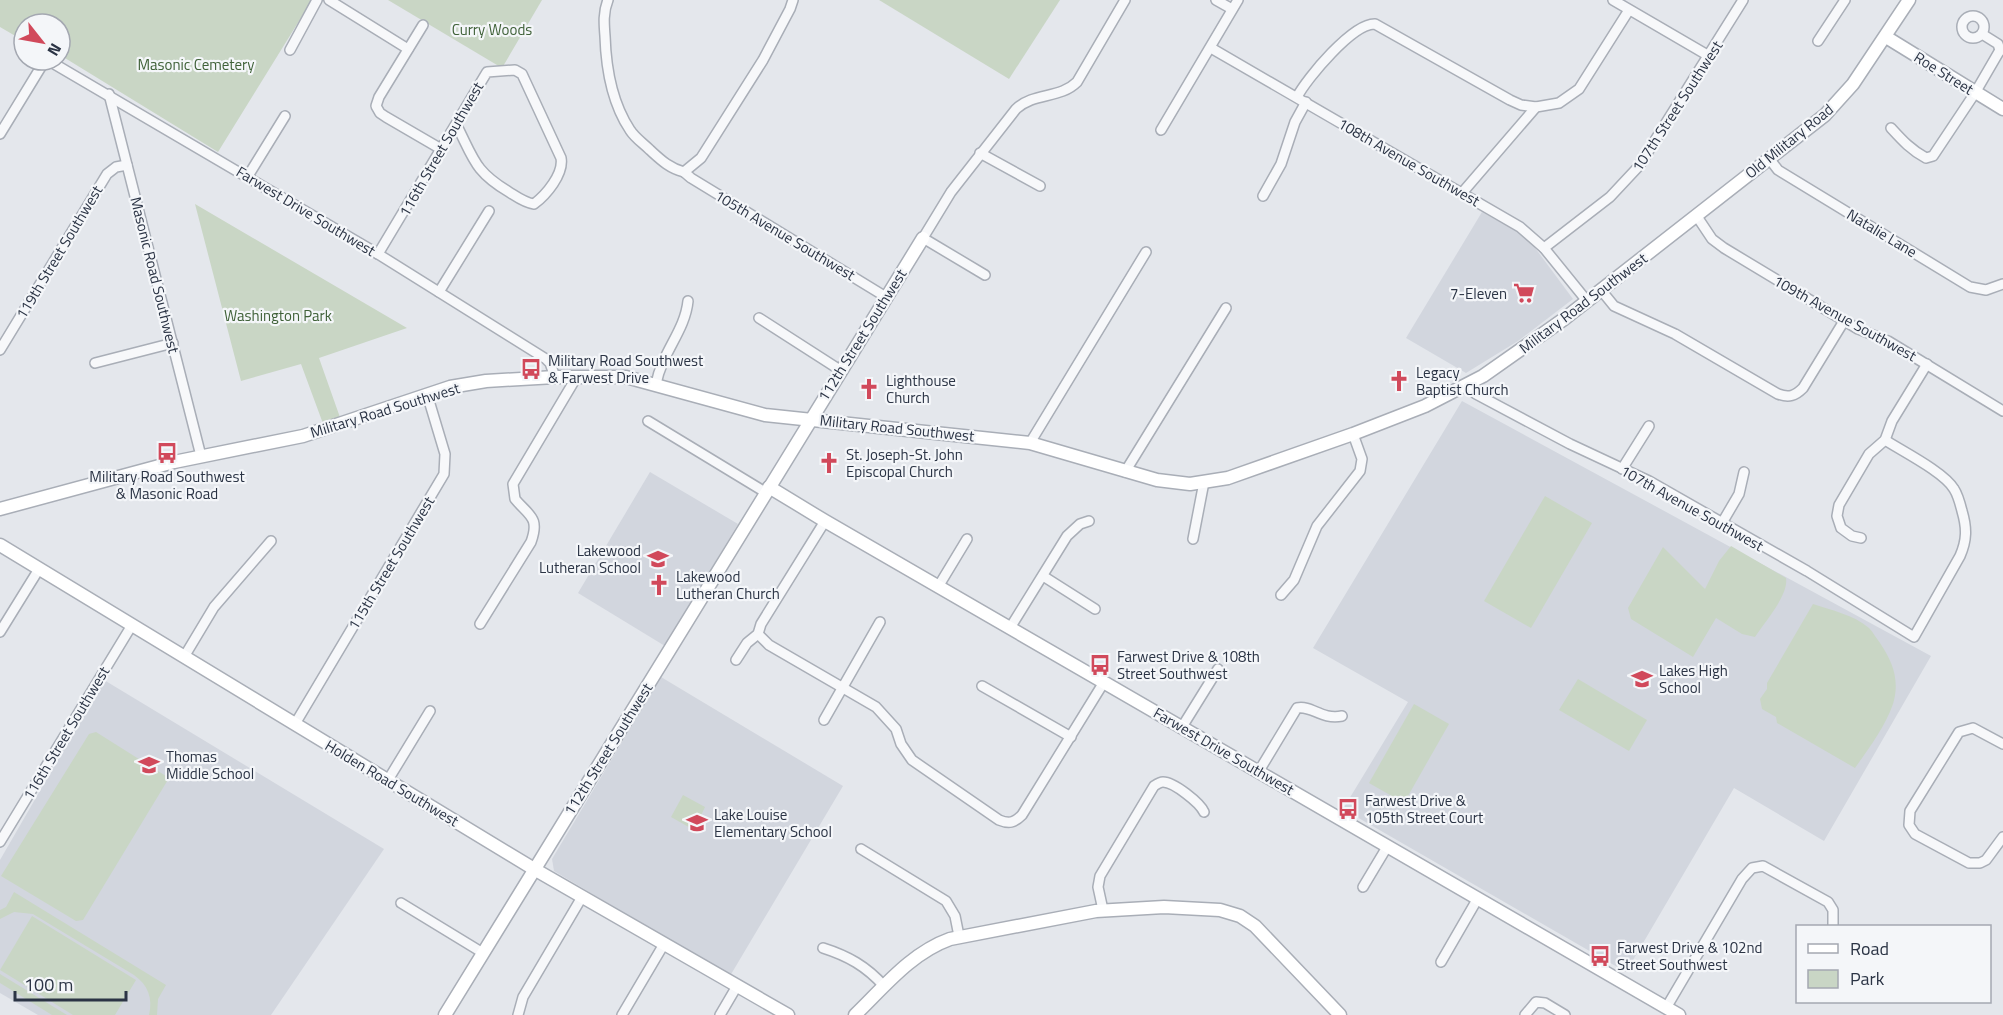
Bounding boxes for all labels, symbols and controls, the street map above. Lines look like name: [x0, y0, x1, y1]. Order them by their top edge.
north arrow: [12, 12, 72, 72]
park label: Curry Woods: [452, 18, 532, 41]
street label: 107th Street Southwest: [1626, 35, 1728, 176]
text: N: [42, 39, 68, 61]
street label: Roe Street: [1910, 46, 1979, 101]
park label: Masonic Cemetery: [137, 53, 255, 76]
street label: 116th Street Southwest: [393, 77, 489, 221]
street label: Old Military Road: [1740, 98, 1838, 184]
street label: 108th Avenue Southwest: [1334, 112, 1485, 212]
street label: Farwest Drive Southwest: [232, 160, 381, 262]
street label: 119th Street Southwest: [10, 180, 108, 323]
street label: 105th Avenue Southwest: [710, 184, 860, 287]
street label: Masonic Road Southwest: [124, 194, 186, 356]
street label: Natalie Lane: [1842, 203, 1922, 263]
street label: Military Road Southwest: [1514, 247, 1653, 359]
street label: 112th Street Southwest: [812, 264, 912, 406]
street label: 109th Avenue Southwest: [1769, 269, 1921, 367]
supermarket icon: 7-Eleven: [1512, 281, 1536, 305]
place label: 7-Eleven: [1450, 282, 1507, 305]
park label: Washington Park: [224, 304, 332, 327]
place label: Military Road Southwest & Farwest Drive: [548, 349, 704, 389]
bus stop icon: Military Road Southwest & Farwest Drive: [519, 357, 543, 381]
place label: Legacy Baptist Church: [1416, 361, 1509, 401]
place label: Lighthouse Church: [886, 369, 956, 409]
church icon: Legacy Baptist Church: [1387, 369, 1411, 393]
street label: Military Road Southwest: [307, 376, 463, 444]
church icon: Lighthouse Church: [857, 377, 881, 401]
street label: Military Road Southwest: [819, 408, 976, 448]
bus stop icon: Military Road Southwest & Masonic Road: [155, 441, 179, 465]
place label: St. Joseph-St. John Episcopal Church: [846, 443, 963, 483]
church icon: St. Joseph-St. John Episcopal Church: [817, 451, 841, 475]
street label: 107th Avenue Southwest: [1616, 459, 1768, 557]
place label: Military Road Southwest & Masonic Road: [89, 465, 245, 505]
street label: 115th Street Southwest: [342, 491, 440, 634]
place label: Lakewood Lutheran School: [539, 539, 641, 579]
school or university icon: Lakewood Lutheran School: [646, 547, 670, 571]
place label: Lakewood Lutheran Church: [676, 565, 780, 605]
church icon: Lakewood Lutheran Church: [647, 573, 671, 597]
place label: Farwest Drive & 108th Street Southwest: [1117, 645, 1260, 685]
bus stop icon: Farwest Drive & 108th Street Southwest: [1088, 653, 1112, 677]
place label: Lakes High School: [1659, 659, 1728, 699]
street label: 116th Street Southwest: [17, 661, 115, 804]
school or university icon: Lakes High School: [1630, 667, 1654, 691]
street label: 112th Street Southwest: [558, 678, 658, 820]
street label: Farwest Drive Southwest: [1149, 701, 1299, 801]
street label: Holden Road Southwest: [321, 734, 464, 833]
place label: Thomas Middle School: [166, 745, 254, 785]
school or university icon: Thomas Middle School: [137, 753, 161, 777]
place label: Farwest Drive & 105th Street Court: [1365, 789, 1484, 829]
bus stop icon: Farwest Drive & 105th Street Court: [1336, 797, 1360, 821]
place label: Lake Louise Elementary School: [714, 803, 832, 843]
school or university icon: Lake Louise Elementary School: [685, 811, 709, 835]
legend: [1796, 925, 1991, 1003]
text: Road: [1850, 935, 1889, 962]
place label: Farwest Drive & 102nd Street Southwest: [1617, 936, 1763, 976]
bus stop icon: Farwest Drive & 102nd Street Southwest: [1588, 944, 1612, 968]
scale bar: [15, 964, 126, 1002]
text: Park: [1850, 965, 1885, 992]
text: 100 m: [24, 971, 73, 998]

